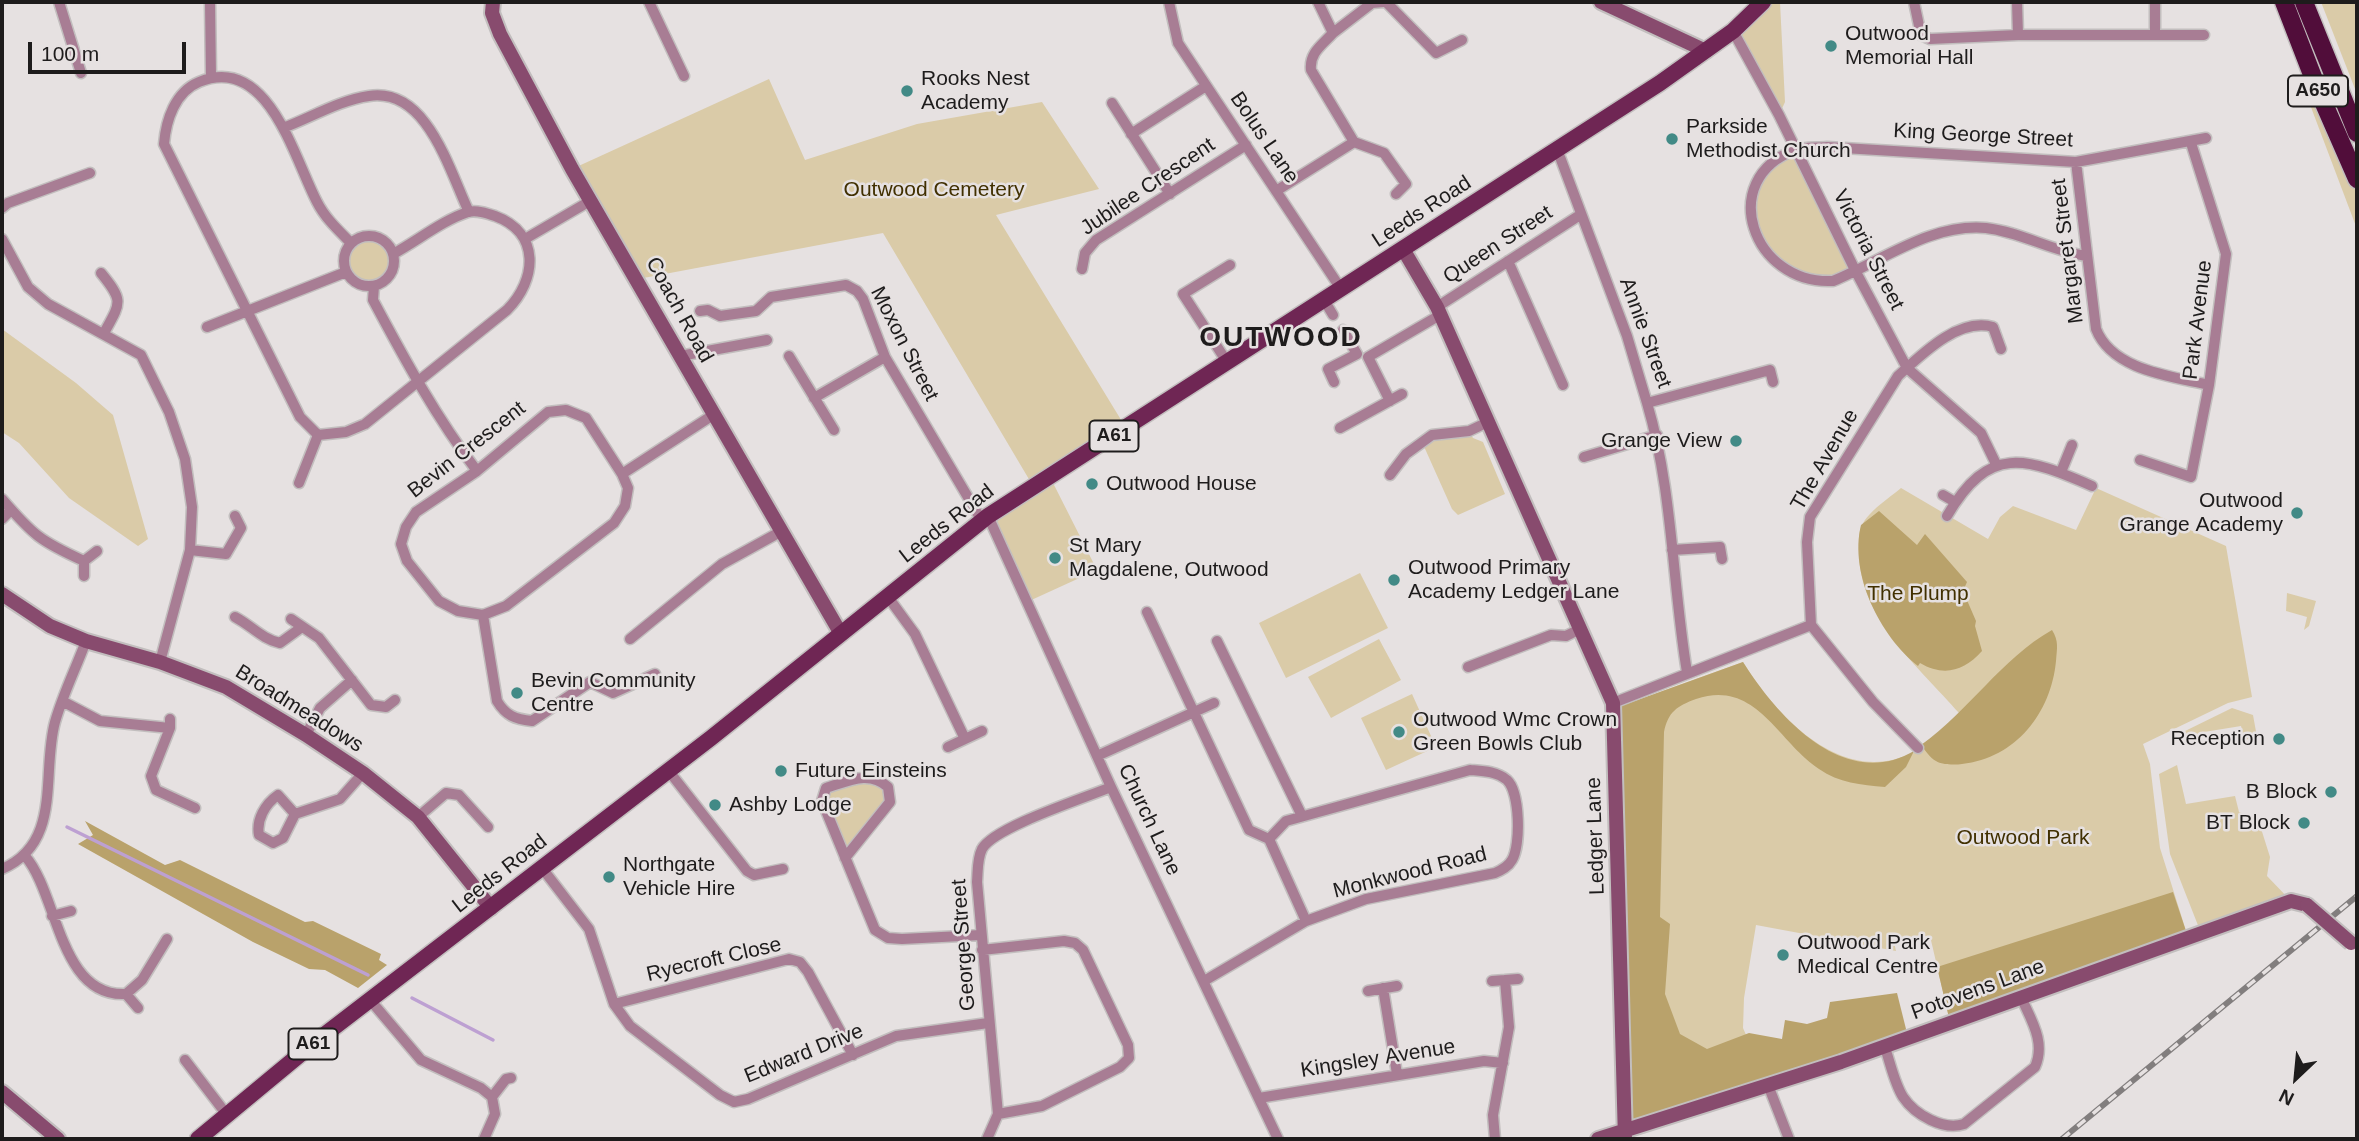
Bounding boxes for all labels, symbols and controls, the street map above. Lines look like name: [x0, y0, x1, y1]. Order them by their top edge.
place label: Outwood Memorial Hall: [1845, 21, 1973, 71]
scale bar: [32, 28, 189, 72]
marker: Outwood Memorial Hall: [1823, 38, 1839, 54]
text: 100 m: [41, 42, 99, 65]
place label: Rooks Nest Academy: [921, 66, 1030, 116]
road number: A650: [2288, 76, 2348, 106]
marker: Rooks Nest Academy: [899, 83, 915, 99]
street label: Bolus Lane: [1224, 87, 1304, 189]
place label: Parkside Methodist Church: [1686, 114, 1851, 164]
street label: King George Street: [1893, 119, 2073, 153]
marker: Parkside Methodist Church: [1664, 131, 1680, 147]
street label: Jubilee Crescent: [1076, 133, 1220, 241]
street label: Leeds Road: [1368, 171, 1476, 253]
park label: Outwood Cemetery: [844, 177, 1024, 203]
street label: Margaret Street: [2047, 177, 2089, 325]
street label: Victoria Street: [1827, 186, 1909, 314]
street label: Queen Street: [1439, 200, 1557, 290]
street label: Coach Road: [640, 253, 718, 367]
street label: Park Avenue: [2178, 259, 2218, 381]
street label: Annie Street: [1613, 274, 1677, 392]
street label: Moxon Street: [864, 283, 944, 405]
district label: OUTWOOD: [1200, 321, 1362, 355]
street label: Bevin Crescent: [403, 396, 531, 504]
street label: The Avenue: [1786, 405, 1864, 515]
road number: A61: [1090, 420, 1138, 452]
place label: Grange View: [1601, 428, 1722, 454]
marker: Grange View: [1728, 433, 1744, 449]
place label: Outwood House: [1106, 471, 1257, 497]
marker: Outwood House: [1084, 476, 1100, 492]
street label: Leeds Road: [895, 479, 999, 569]
place label: Outwood Grange Academy: [2120, 488, 2283, 538]
marker: Outwood Grange Academy: [2289, 505, 2305, 521]
place label: St Mary Magdalene, Outwood: [1069, 533, 1269, 583]
marker: St Mary Magdalene, Outwood: [1047, 550, 1063, 566]
place label: Outwood Primary Academy Ledger Lane: [1408, 555, 1619, 605]
marker: Outwood Primary Academy Ledger Lane: [1386, 572, 1402, 588]
park label: The Plump: [1867, 581, 1969, 607]
street label: Broadmeadows: [230, 660, 368, 758]
place label: Bevin Community Centre: [531, 668, 696, 718]
marker: Bevin Community Centre: [509, 685, 525, 701]
place label: Outwood Wmc Crown Green Bowls Club: [1413, 707, 1617, 757]
marker: Outwood Wmc Crown Green Bowls Club: [1391, 724, 1407, 740]
place label: Reception: [2170, 726, 2265, 752]
marker: Reception: [2271, 731, 2287, 747]
place label: Future Einsteins: [795, 758, 947, 784]
street label: Church Lane: [1112, 760, 1186, 880]
marker: Future Einsteins: [773, 763, 789, 779]
street label: Ledger Lane: [1581, 777, 1611, 895]
place label: B Block: [2246, 779, 2317, 805]
marker: B Block: [2323, 784, 2339, 800]
place label: Ashby Lodge: [729, 792, 852, 818]
marker: Ashby Lodge: [707, 797, 723, 813]
place label: BT Block: [2206, 810, 2290, 836]
marker: BT Block: [2296, 815, 2312, 831]
park label: Outwood Park: [1956, 825, 2090, 851]
street label: Leeds Road: [448, 829, 552, 919]
street label: Monkwood Road: [1330, 842, 1490, 904]
place label: Northgate Vehicle Hire: [623, 852, 735, 902]
marker: Northgate Vehicle Hire: [601, 869, 617, 885]
street label: George Street: [947, 878, 981, 1012]
place label: Outwood Park Medical Centre: [1797, 930, 1938, 980]
street label: Ryecroft Close: [644, 932, 784, 988]
marker: Outwood Park Medical Centre: [1775, 947, 1791, 963]
street label: Potovens Lane: [1908, 954, 2048, 1026]
street label: Edward Drive: [741, 1019, 867, 1089]
road number: A61: [288, 1028, 338, 1060]
street label: Kingsley Avenue: [1299, 1034, 1457, 1084]
north arrow: [2261, 1043, 2331, 1113]
text: N: [2276, 1085, 2297, 1110]

